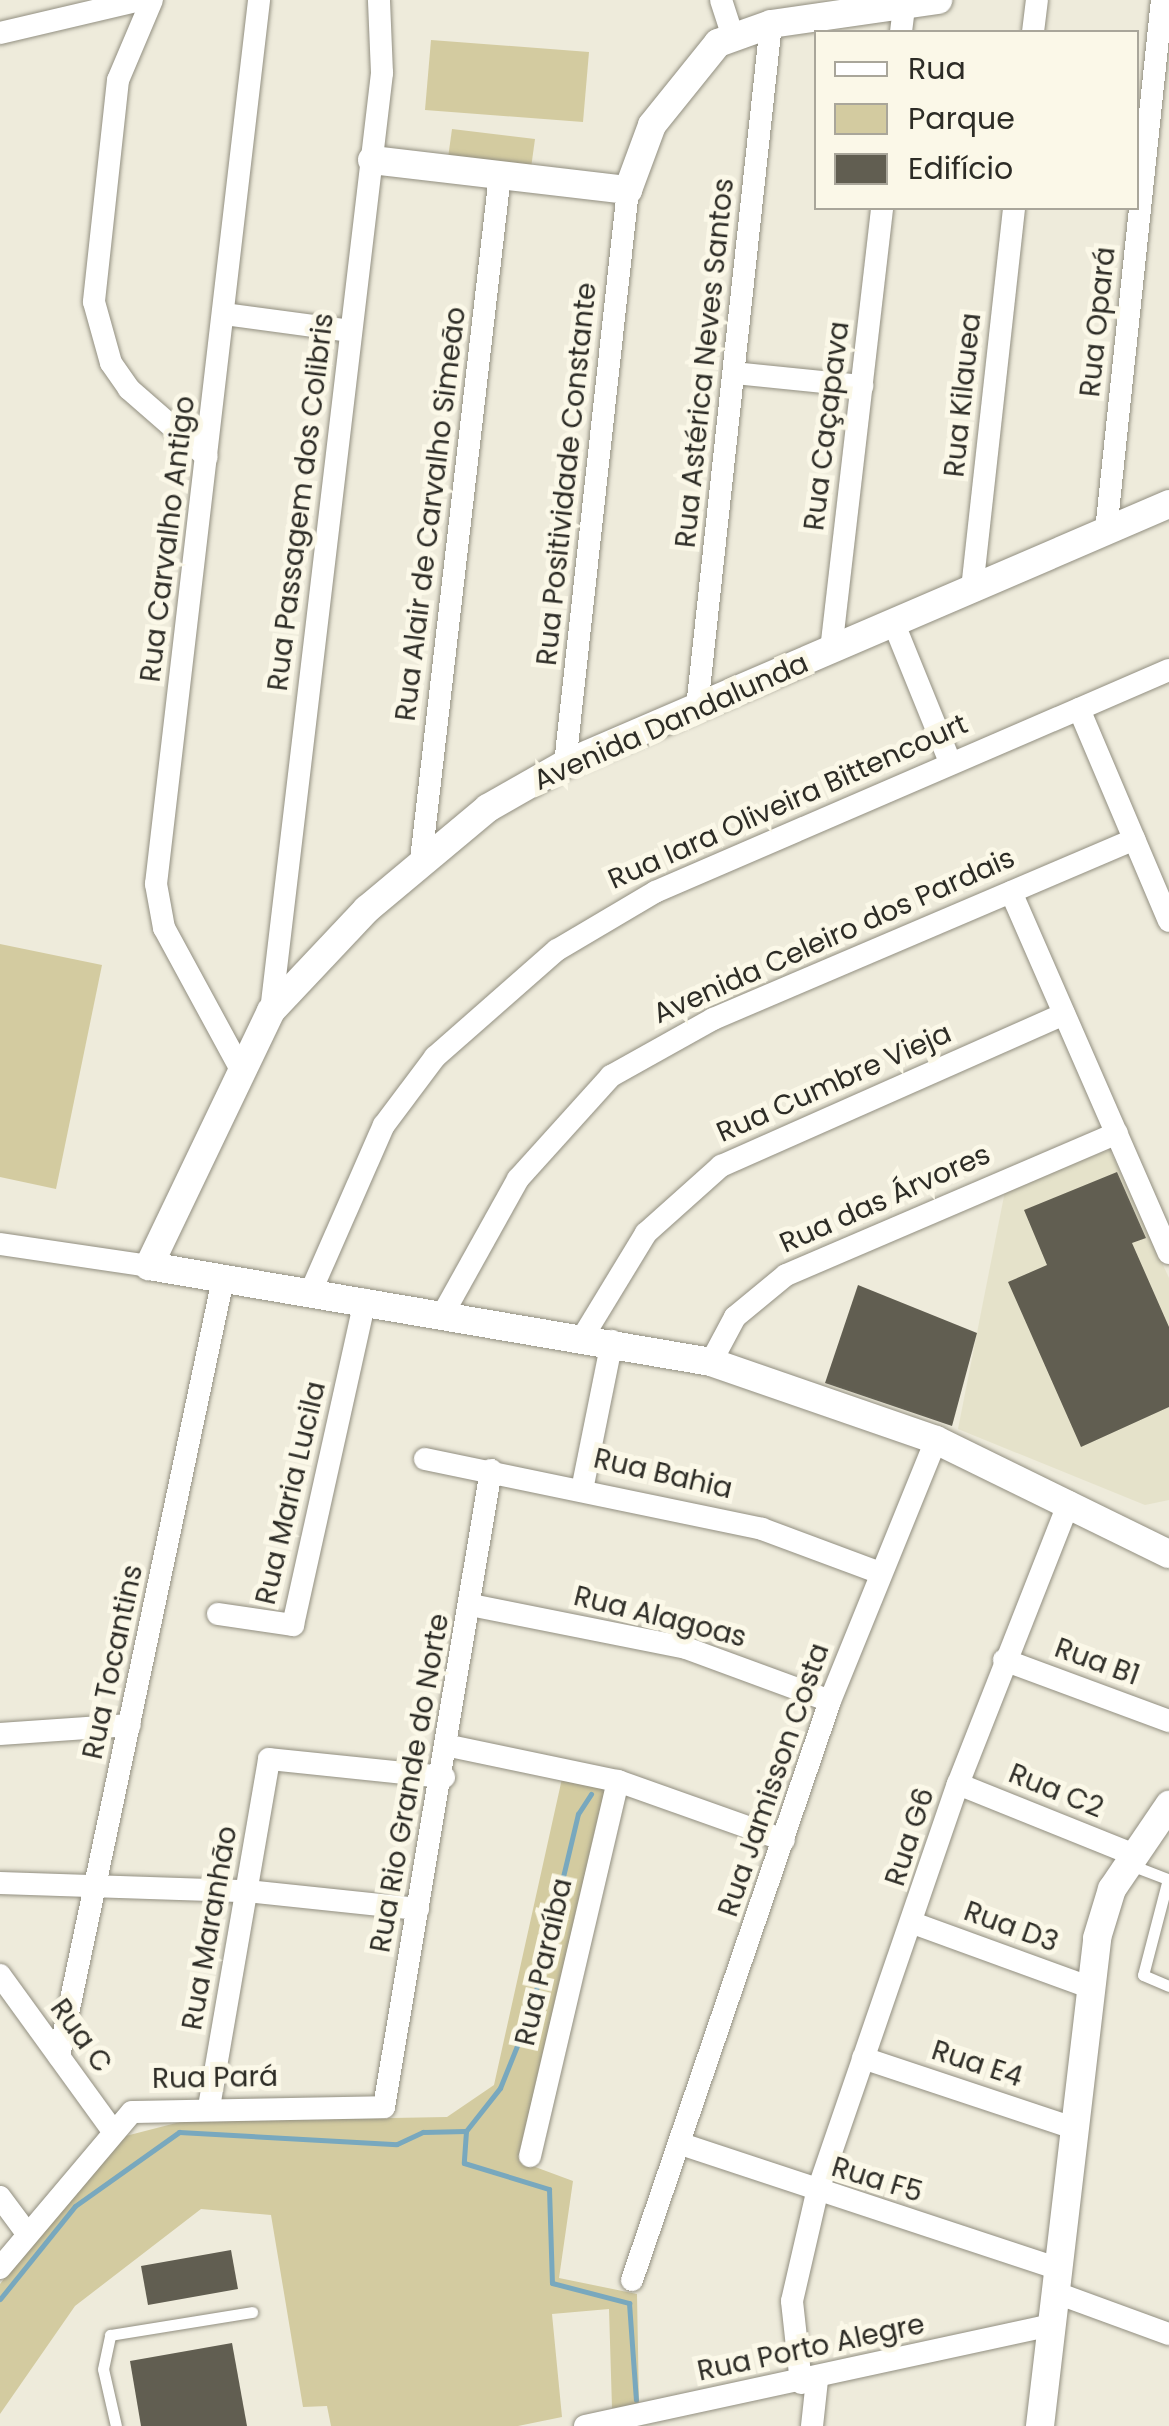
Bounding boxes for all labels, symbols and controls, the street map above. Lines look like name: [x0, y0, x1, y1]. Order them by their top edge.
legend: [814, 30, 1139, 210]
text: Rua: [908, 47, 966, 90]
text: Parque: [908, 97, 1015, 140]
text: Edifício: [908, 147, 1013, 190]
street label: Rua Astérica Neves Santos: [669, 177, 741, 549]
street label: Rua Opará: [1073, 245, 1123, 399]
street label: Rua Positividade Constante: [530, 281, 604, 667]
street label: Rua Alair de Carvalho Simeão: [389, 305, 473, 723]
street label: Rua Passagem dos Colibris: [261, 311, 341, 693]
street label: Rua Kilauea: [938, 311, 988, 479]
street label: Rua Caçapava: [798, 320, 856, 532]
street label: Rua Carvalho Antigo: [134, 394, 202, 684]
street label: Avenida Dandalunda: [528, 646, 814, 798]
street label: Rua Iara Oliveira Bittencourt: [603, 707, 973, 897]
street label: Avenida Celeiro dos Pardais: [648, 841, 1020, 1031]
street label: Rua Cumbre Vieja: [712, 1016, 956, 1150]
street label: Rua das Árvores: [775, 1138, 995, 1260]
street label: Rua Maria Lucila: [249, 1378, 333, 1608]
street label: Rua Bahia: [590, 1442, 736, 1506]
street label: Rua Tocantins: [76, 1562, 150, 1762]
street label: Rua Alagoas: [570, 1579, 750, 1655]
street label: Rua Rio Grande do Norte: [364, 1611, 456, 1955]
street label: Rua B1: [1050, 1631, 1144, 1693]
street label: Rua Jamisson Costa: [711, 1639, 837, 1921]
street label: Rua C2: [1004, 1757, 1108, 1825]
street label: Rua G6: [878, 1784, 942, 1890]
street label: Rua Maranhão: [176, 1823, 244, 2033]
street label: Rua Paraíba: [508, 1875, 580, 2049]
street label: Rua D3: [959, 1895, 1063, 1959]
street label: Rua C: [43, 1993, 119, 2079]
street label: Rua E4: [927, 2034, 1027, 2094]
street label: Rua Pará: [152, 2060, 278, 2096]
street label: Rua F5: [828, 2150, 926, 2210]
street label: Rua Porto Alegre: [694, 2308, 928, 2388]

